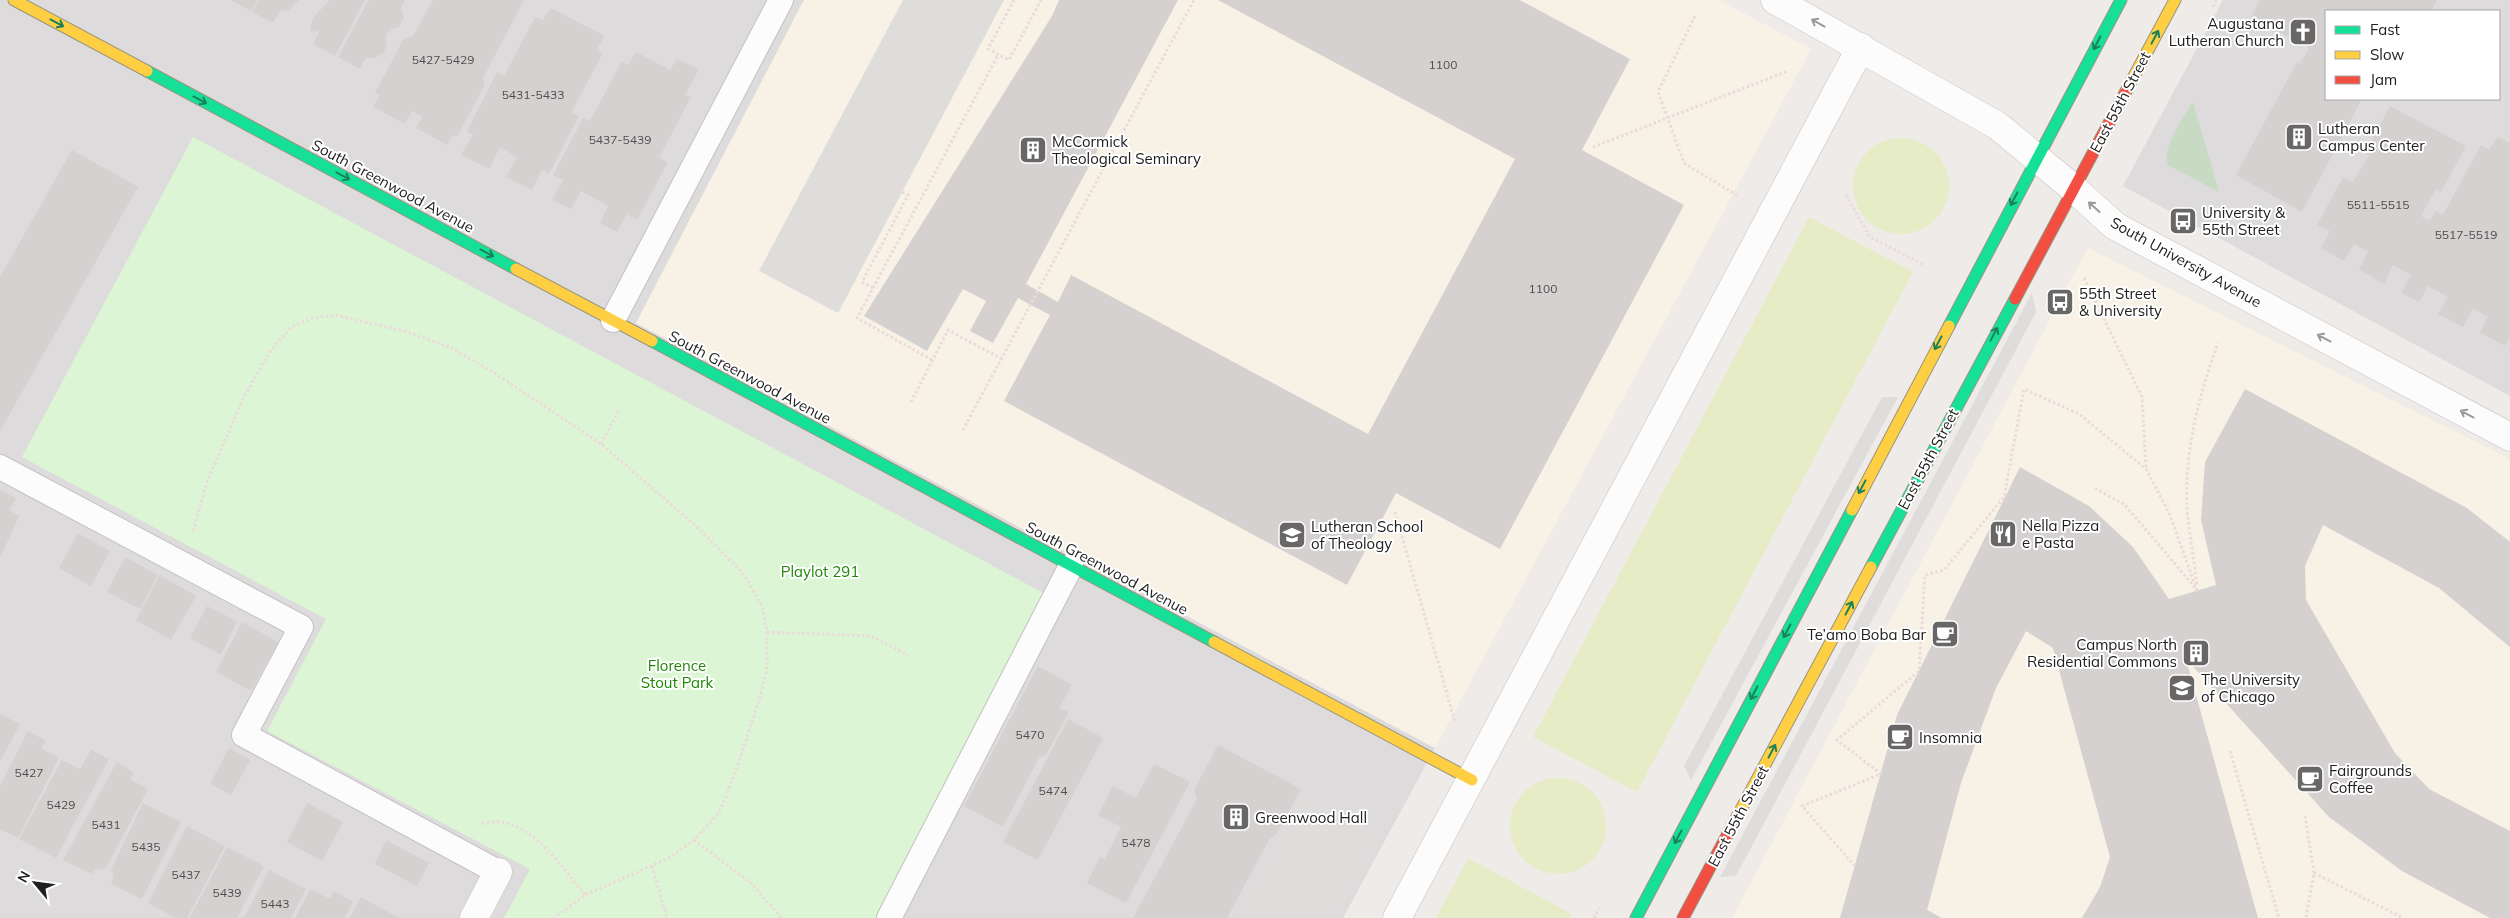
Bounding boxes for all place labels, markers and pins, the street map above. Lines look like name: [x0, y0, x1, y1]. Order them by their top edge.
place label: Augustana Lutheran Church: [2169, 14, 2284, 50]
church icon: Augustana Lutheran Church: [2288, 17, 2318, 47]
place label: Lutheran Campus Center: [2318, 119, 2425, 155]
building icon: Lutheran Campus Center: [2284, 122, 2314, 152]
place label: McCormick Theological Seminary: [1052, 132, 1201, 168]
building icon: McCormick Theological Seminary: [1018, 135, 1048, 165]
place label: University & 55th Street: [2202, 203, 2286, 239]
bus stop icon: University & 55th Street: [2168, 206, 2198, 236]
place label: 55th Street & University: [2079, 284, 2162, 320]
bus stop icon: 55th Street & University: [2045, 287, 2075, 317]
place label: Nella Pizza e Pasta: [2022, 516, 2099, 552]
place label: Lutheran School of Theology: [1311, 517, 1423, 553]
restaurant icon: Nella Pizza e Pasta: [1988, 519, 2018, 549]
school or university icon: Lutheran School of Theology: [1277, 520, 1307, 550]
cafe icon: Te’amo Boba Bar: [1930, 619, 1960, 649]
place label: Te’amo Boba Bar: [1807, 625, 1927, 644]
place label: Campus North Residential Commons: [2027, 635, 2177, 671]
building icon: Campus North Residential Commons: [2181, 638, 2211, 668]
place label: The University of Chicago: [2201, 670, 2300, 706]
school or university icon: The University of Chicago: [2167, 673, 2197, 703]
cafe icon: Insomnia: [1885, 722, 1915, 752]
place label: Insomnia: [1919, 728, 1982, 747]
place label: Fairgrounds Coffee: [2329, 761, 2412, 797]
cafe icon: Fairgrounds Coffee: [2295, 764, 2325, 794]
building icon: Greenwood Hall: [1221, 802, 1251, 832]
place label: Greenwood Hall: [1255, 808, 1367, 827]

